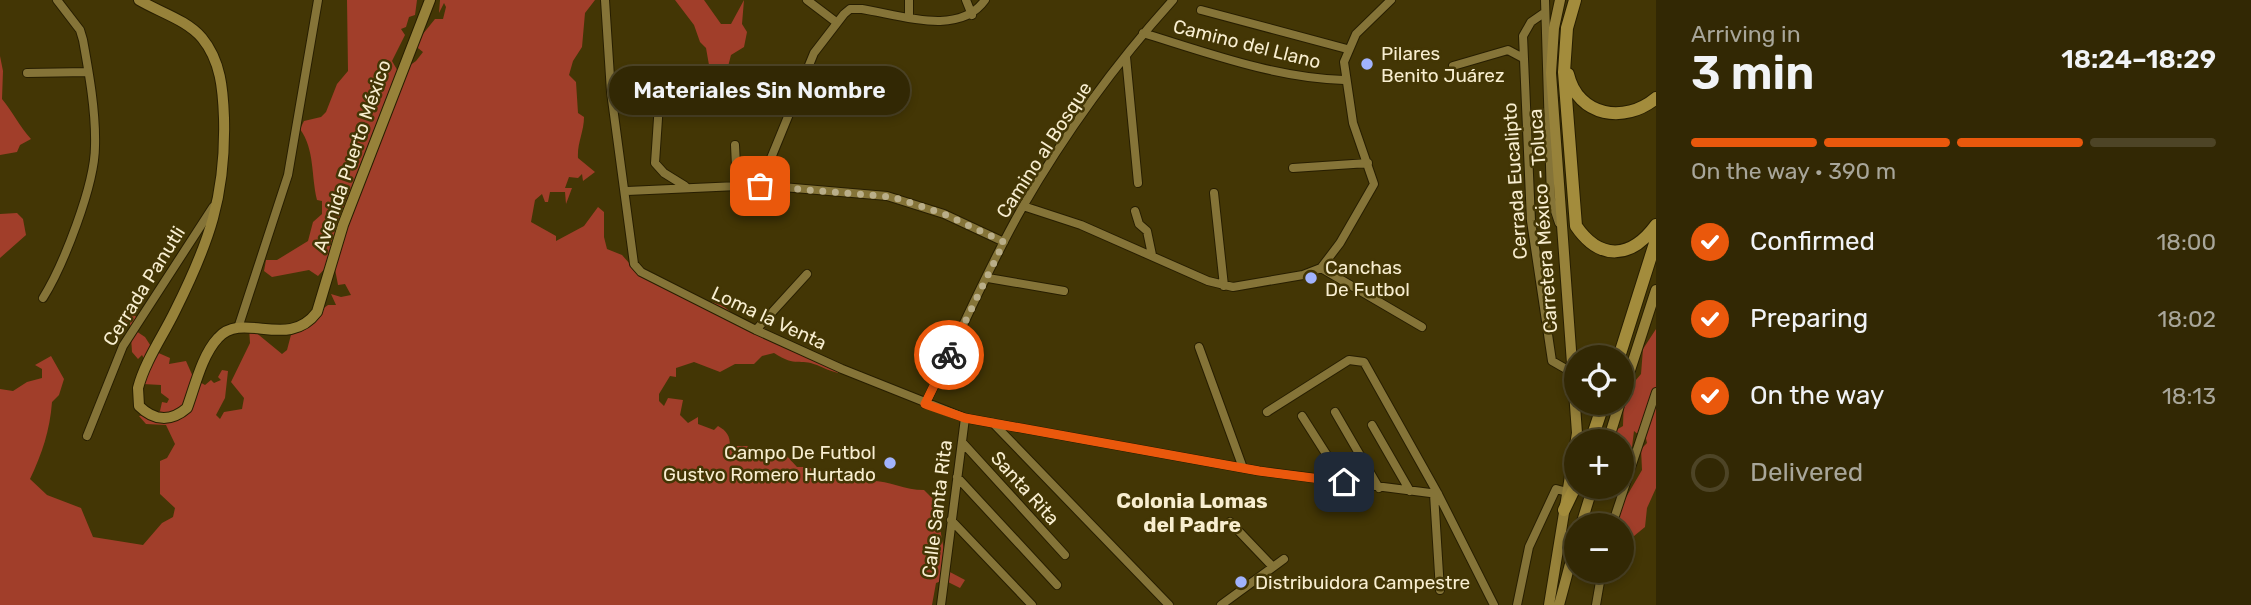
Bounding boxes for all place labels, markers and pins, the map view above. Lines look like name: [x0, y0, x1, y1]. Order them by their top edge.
place label: Pilares Benito Juárez: [1381, 42, 1505, 87]
marker: Pilares Benito Juárez: [1359, 56, 1375, 72]
callout: Materiales Sin Nombre: [610, 67, 910, 116]
pin: [730, 156, 790, 216]
place label: Canchas De Futbol: [1325, 256, 1410, 301]
marker: Canchas De Futbol: [1303, 270, 1319, 286]
place label: Campo De Futbol Gustvo Romero Hurtado: [663, 441, 876, 486]
pin: [1314, 452, 1374, 512]
marker: Campo De Futbol Gustvo Romero Hurtado: [882, 455, 898, 471]
place label: Distribuidora Campestre: [1255, 571, 1470, 594]
marker: Distribuidora Campestre: [1233, 574, 1249, 590]

